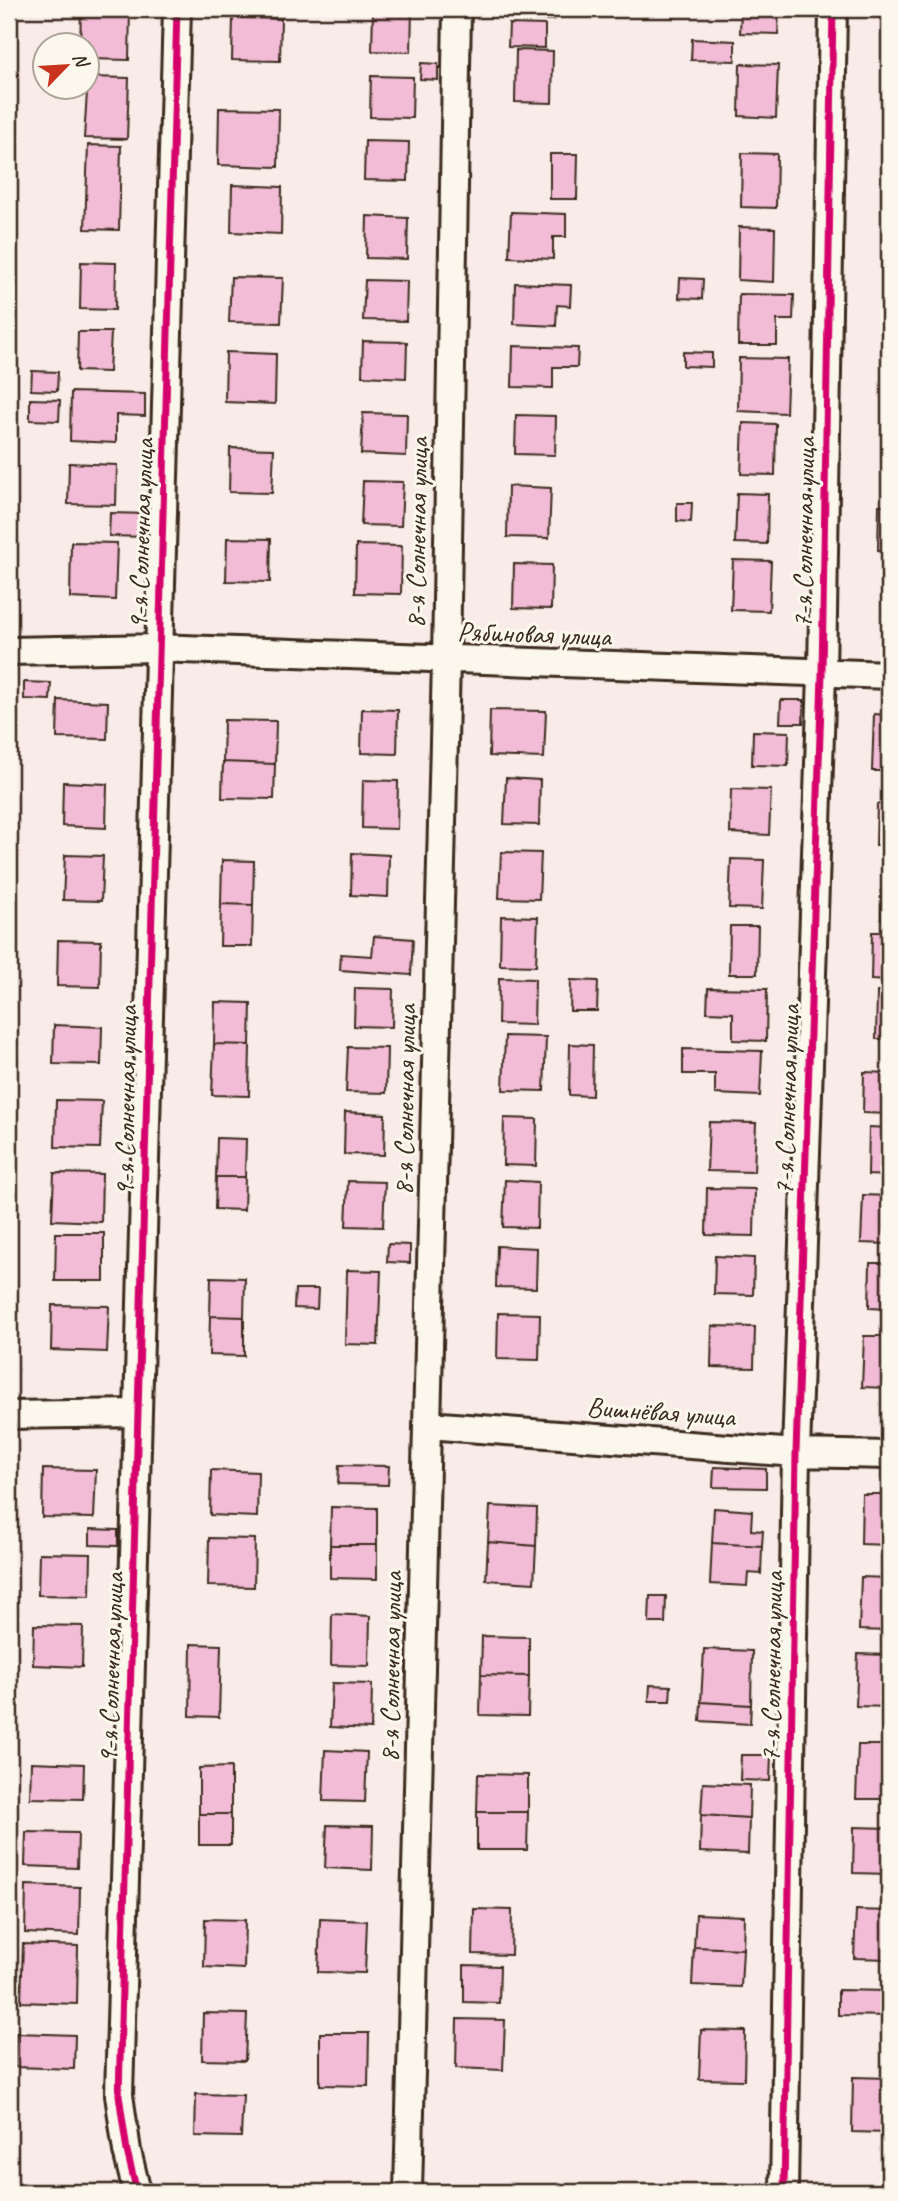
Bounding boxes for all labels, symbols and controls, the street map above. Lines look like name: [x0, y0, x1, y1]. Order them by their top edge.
north arrow: [32, 32, 102, 102]
text: N: [67, 49, 95, 73]
street label: 9-я Солнечная улица: [120, 436, 161, 630]
street label: 8-я Солнечная улица: [397, 436, 436, 629]
street label: 7-я Солнечная улица: [784, 436, 823, 629]
street label: Рябиновая улица: [457, 613, 613, 654]
street label: 7-я Солнечная улица: [766, 1002, 807, 1196]
street label: 8-я Солнечная улица: [385, 1003, 424, 1196]
street label: 9-я Солнечная улица: [106, 1004, 145, 1197]
street label: Вишнёвая улица: [586, 1389, 738, 1434]
street label: 9-я Солнечная улица: [90, 1570, 131, 1764]
street label: 8-я Солнечная улица: [371, 1570, 410, 1763]
street label: 7-я Солнечная улица: [752, 1570, 791, 1763]

